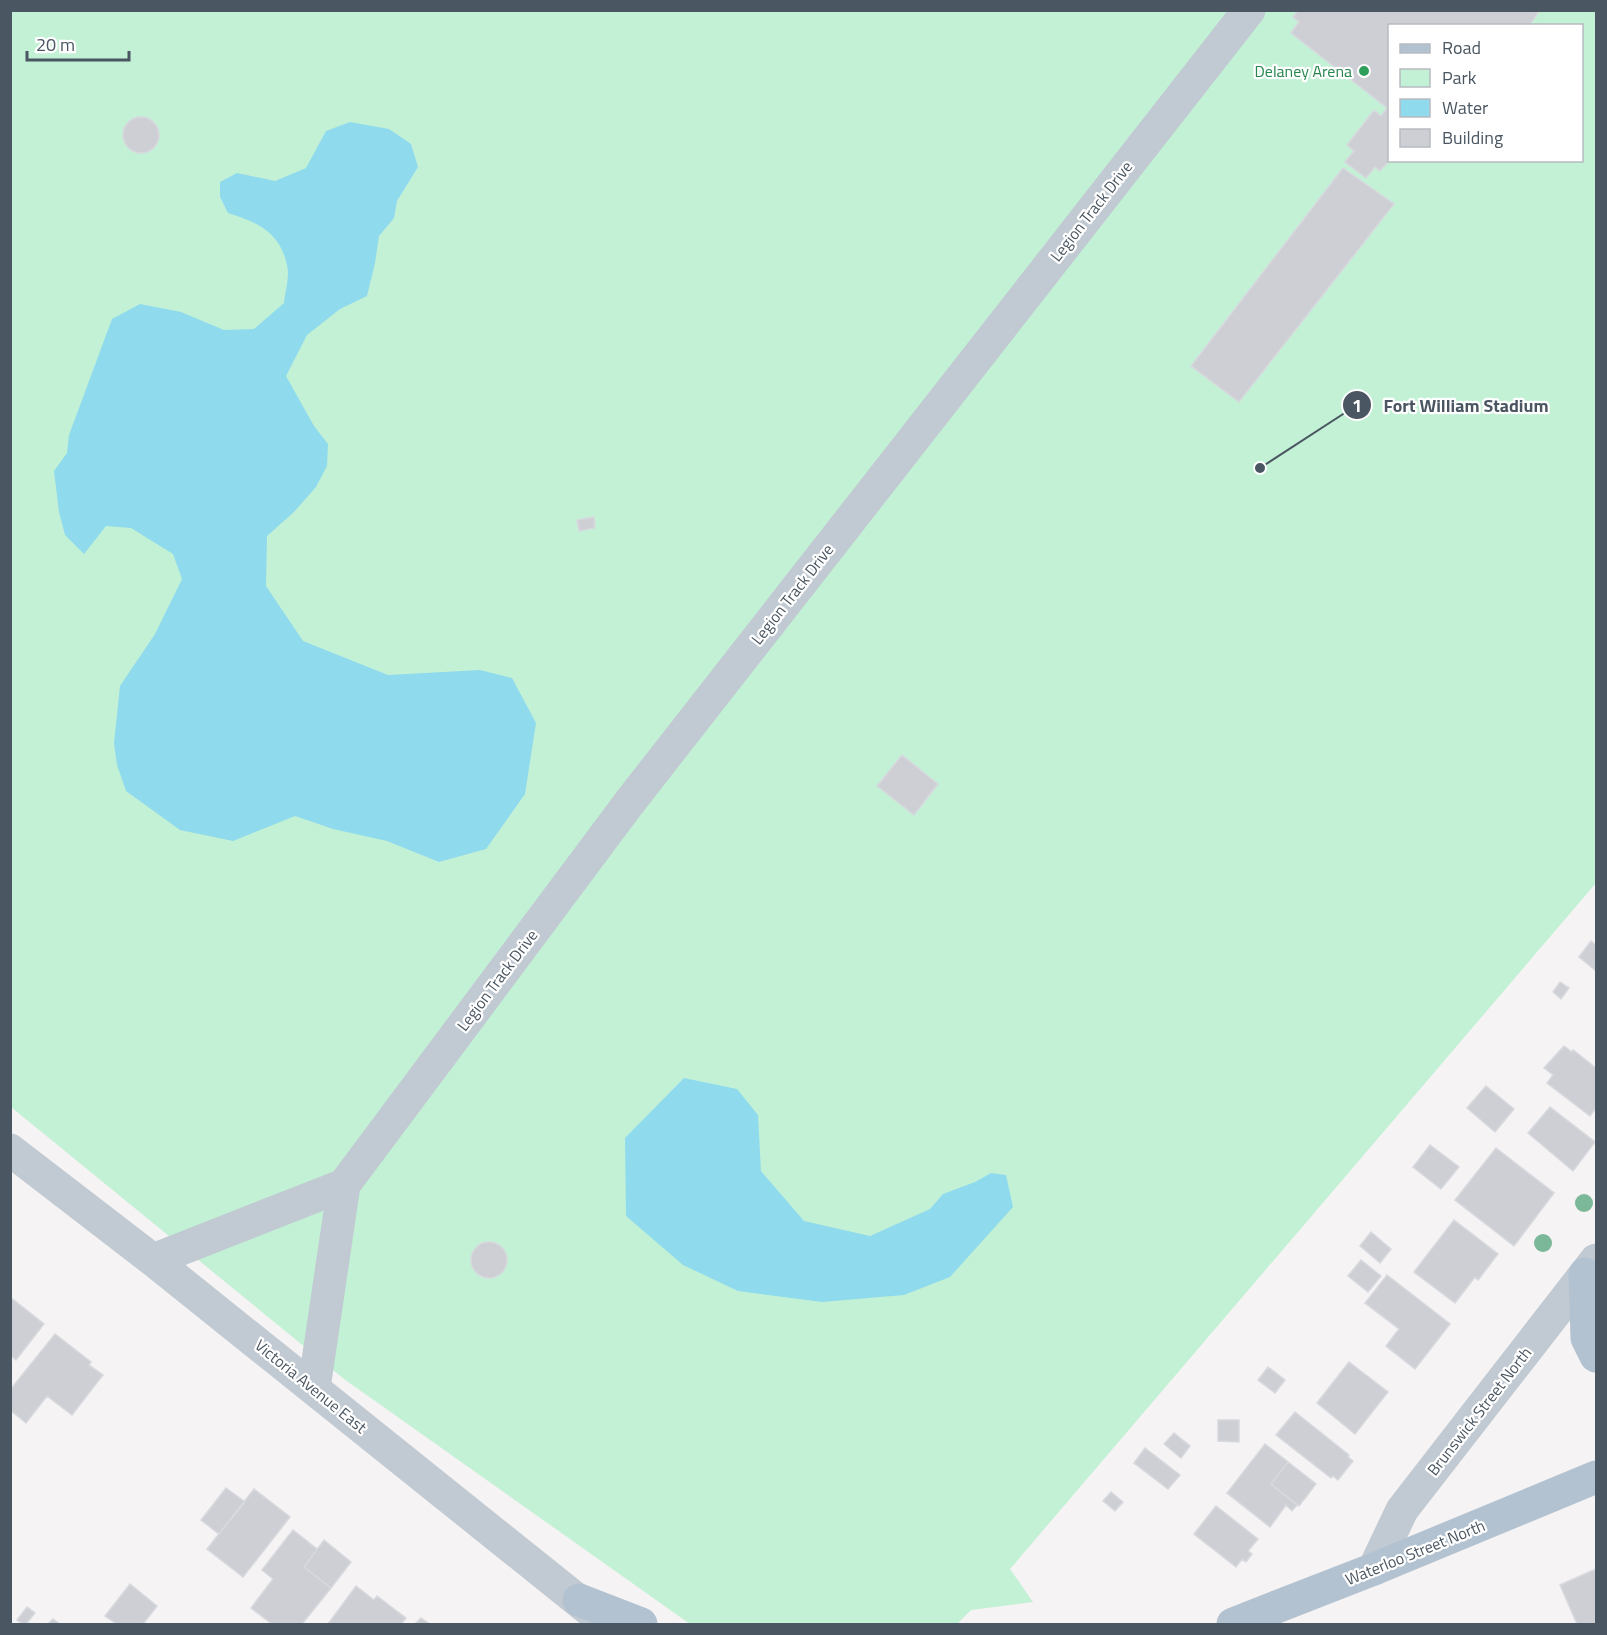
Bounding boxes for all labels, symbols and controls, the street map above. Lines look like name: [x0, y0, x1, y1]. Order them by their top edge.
scale bar: [27, 24, 129, 62]
legend: [1388, 24, 1583, 162]
text: 20 m: [36, 31, 75, 58]
text: Road: [1442, 34, 1481, 61]
place label: Delaney Arena: [1255, 59, 1352, 83]
marker: Delaney Arena: [1357, 64, 1371, 78]
text: Park: [1442, 64, 1477, 91]
text: Water: [1442, 94, 1488, 121]
text: Building: [1442, 124, 1503, 151]
street label: Legion Track Drive: [1044, 156, 1138, 266]
callout: Fort William Stadium: [1342, 387, 1561, 423]
text: 1: [1352, 392, 1362, 419]
text: Fort William Stadium: [1383, 392, 1549, 419]
street label: Legion Track Drive: [745, 539, 839, 649]
street label: Legion Track Drive: [451, 924, 543, 1036]
street label: Victoria Avenue East: [250, 1333, 372, 1439]
street label: Brunswick Street North: [1421, 1342, 1537, 1480]
street label: Waterloo Street North: [1341, 1513, 1489, 1591]

